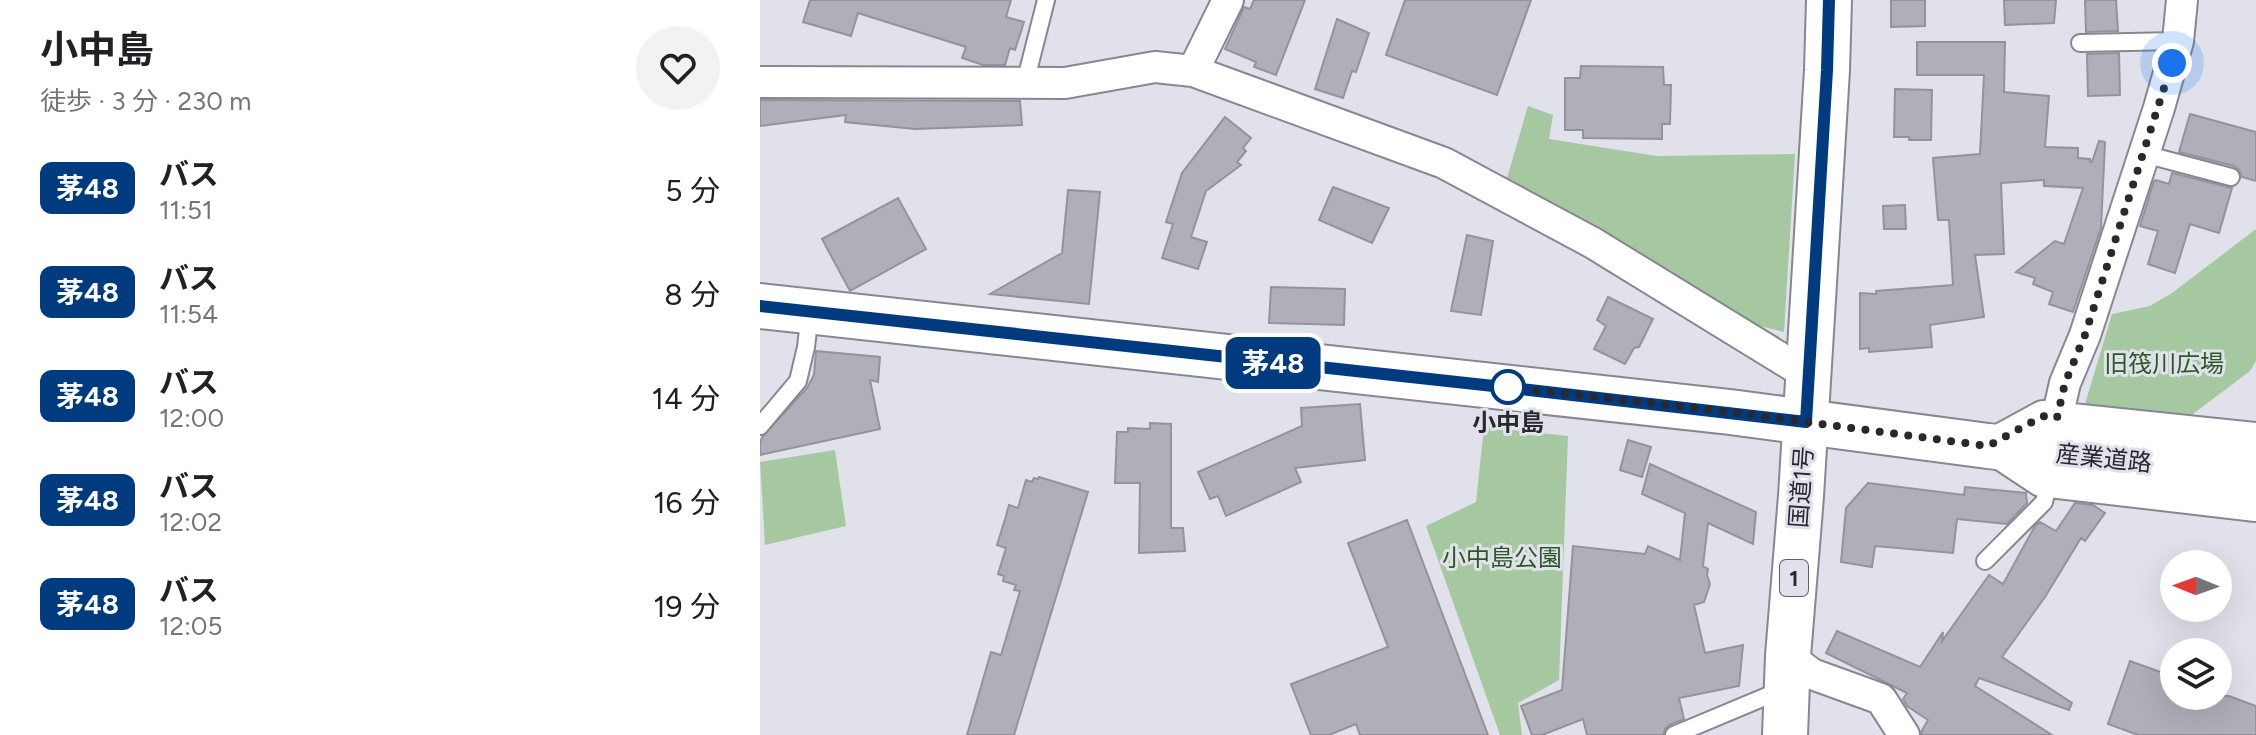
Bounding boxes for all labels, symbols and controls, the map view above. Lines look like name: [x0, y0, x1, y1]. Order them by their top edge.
button: heart: [636, 26, 720, 110]
text: 小中島: [40, 27, 154, 73]
your location: [2152, 43, 2192, 83]
text: 徒歩 · 3 分 · 230 m: [40, 85, 251, 117]
text: バス: [159, 156, 219, 193]
text: 茅48: [56, 171, 119, 205]
text: 5 分: [665, 172, 720, 209]
text: 11:51: [159, 194, 213, 226]
text: バス: [159, 260, 219, 297]
text: 茅48: [56, 275, 119, 309]
text: 8 分: [664, 276, 720, 313]
text: 11:54: [159, 298, 218, 330]
line badge: 茅48: [1227, 337, 1319, 389]
text: 茅48: [1242, 346, 1304, 380]
park label: 旧筏川広場: [2104, 349, 2224, 378]
text: バス: [159, 364, 219, 401]
marker: 小中島: [1491, 370, 1525, 404]
text: 茅48: [56, 379, 119, 413]
text: 14 分: [652, 380, 720, 417]
text: 12:00: [159, 402, 224, 434]
place label: 小中島: [1472, 408, 1544, 437]
street label: 産業道路: [2055, 439, 2153, 477]
street label: 国道1号: [1784, 445, 1818, 529]
text: バス: [159, 468, 219, 505]
text: 茅48: [56, 483, 119, 517]
text: 16 分: [653, 484, 720, 521]
text: 12:02: [159, 506, 222, 538]
park label: 小中島公園: [1442, 543, 1562, 572]
north arrow: [2160, 550, 2232, 622]
map controls: [2160, 550, 2232, 710]
road number: 1: [1780, 560, 1808, 596]
text: バス: [159, 572, 219, 609]
text: 茅48: [56, 587, 119, 621]
text: 19 分: [653, 588, 720, 625]
text: 12:05: [159, 610, 222, 642]
button: layers: [2160, 638, 2232, 710]

